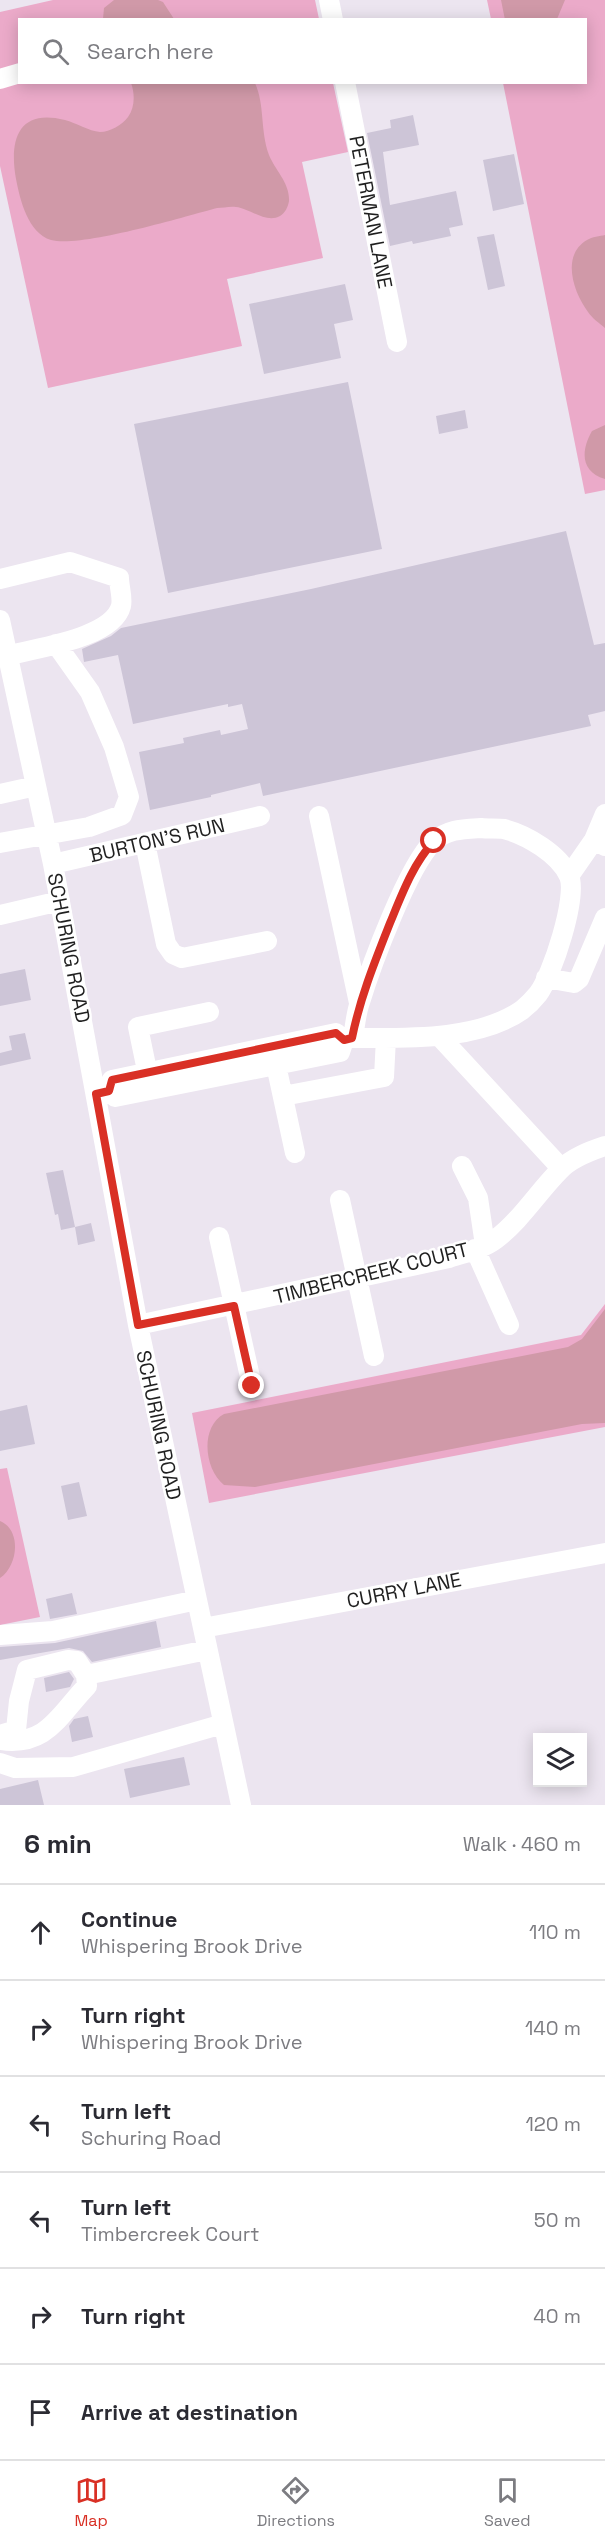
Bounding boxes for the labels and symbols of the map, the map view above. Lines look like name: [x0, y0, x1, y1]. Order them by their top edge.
street label: PETERMAN LANE: [343, 133, 399, 291]
street label: BURTON'S RUN: [87, 812, 227, 868]
route start: [420, 827, 446, 853]
street label: SCHURING ROAD: [42, 871, 96, 1025]
street label: TIMBERCREEK COURT: [271, 1236, 471, 1310]
street label: SCHURING ROAD: [130, 1348, 188, 1502]
route end: [238, 1372, 264, 1398]
street label: CURRY LANE: [344, 1566, 464, 1614]

